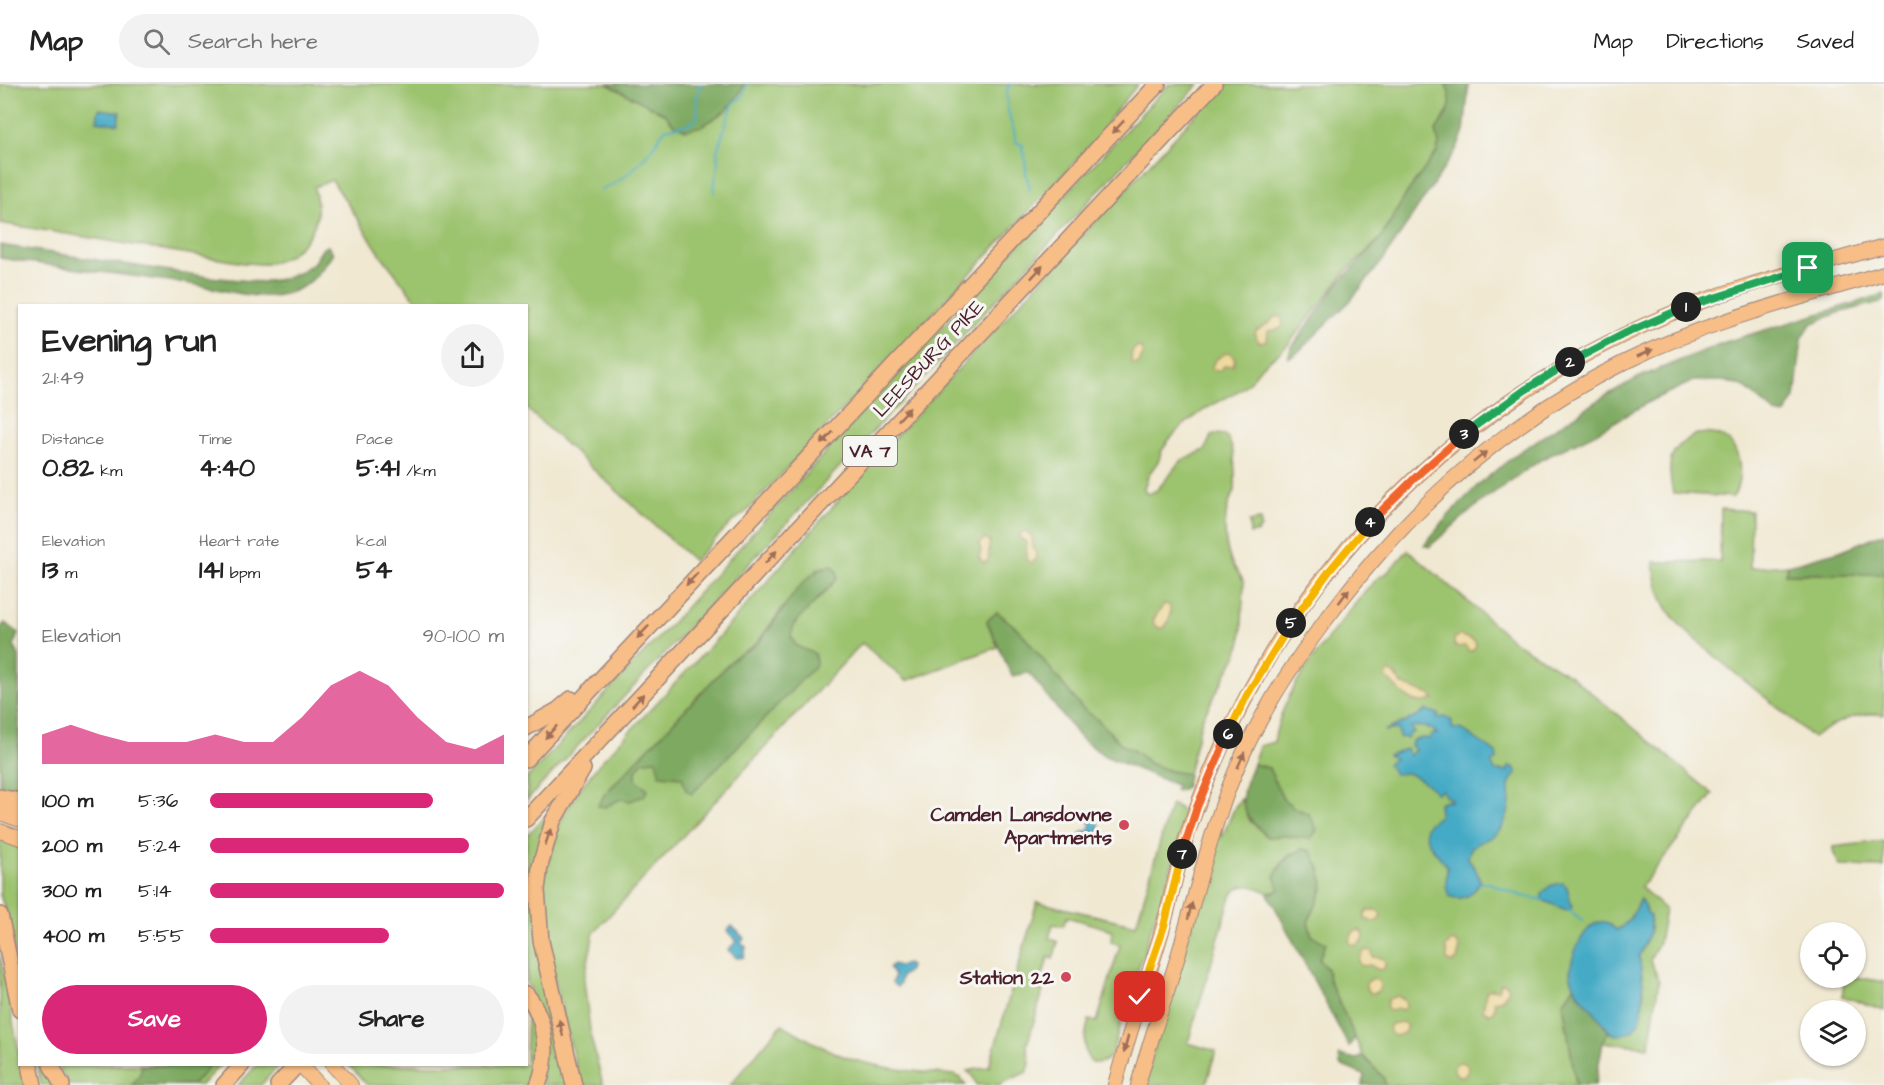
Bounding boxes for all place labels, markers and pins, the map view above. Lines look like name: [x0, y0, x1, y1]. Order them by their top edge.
pin: [1782, 242, 1833, 293]
pin: 1: [1671, 292, 1701, 322]
pin: 2: [1555, 347, 1585, 377]
pin: 3: [1449, 419, 1479, 449]
pin: 4: [1355, 507, 1385, 537]
pin: 5: [1276, 608, 1306, 638]
pin: 6: [1213, 719, 1243, 749]
place label: Camden Lansdowne Apartments: [930, 801, 1112, 852]
marker: Camden Lansdowne Apartments: [1117, 818, 1131, 832]
pin: 7: [1167, 839, 1197, 869]
place label: Station 22: [959, 964, 1055, 992]
marker: Station 22: [1059, 970, 1073, 984]
pin: [1114, 971, 1165, 1022]

